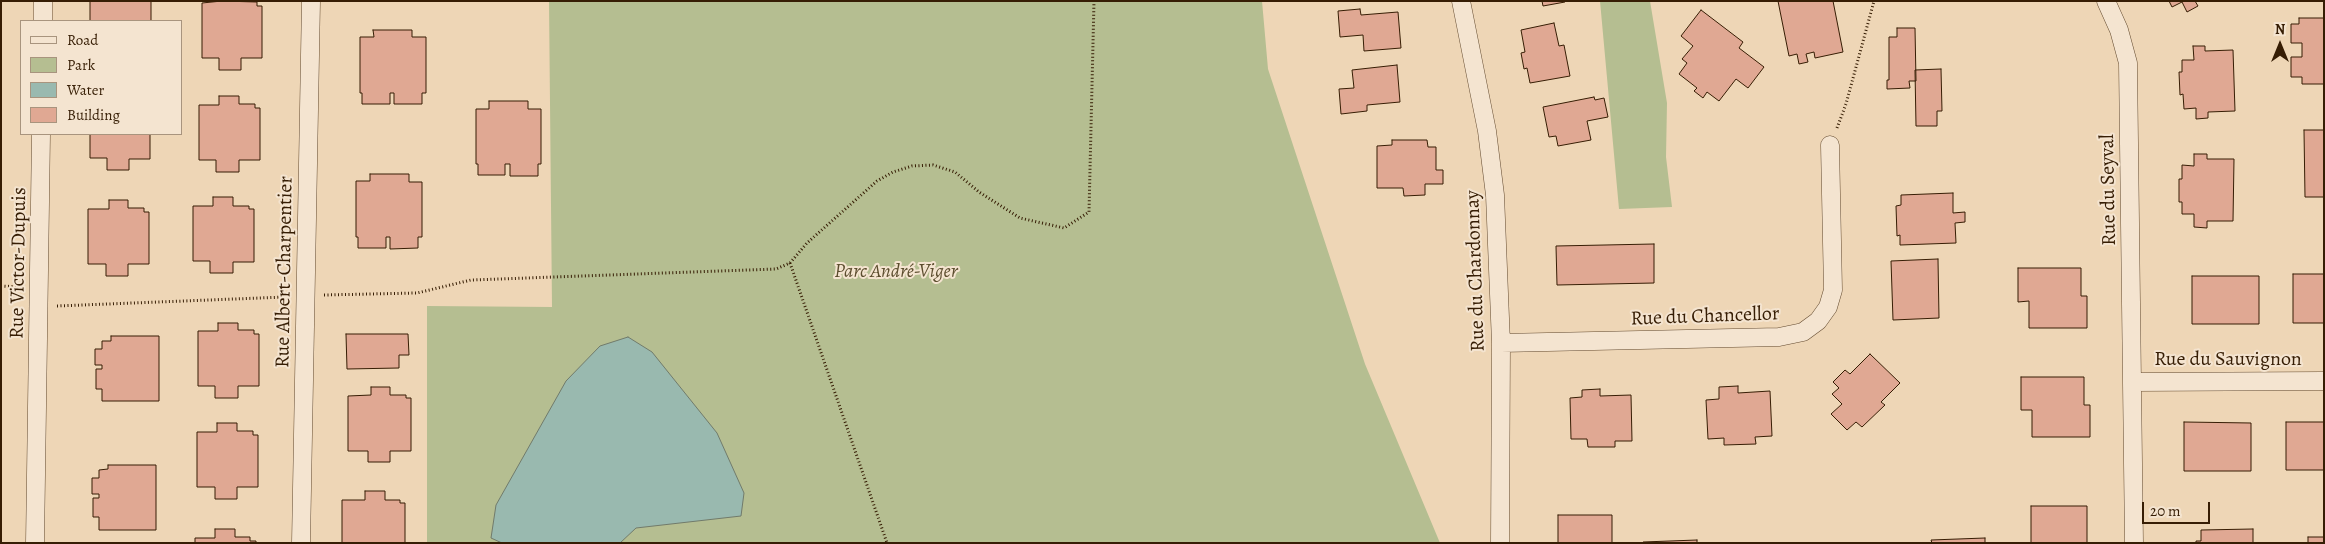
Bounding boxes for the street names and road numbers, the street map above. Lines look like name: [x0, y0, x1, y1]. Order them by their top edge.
street label: Rue du Seyval: [2096, 134, 2122, 246]
street label: Rue Albert-Charpentier: [271, 176, 299, 368]
street label: Rue Victor-Dupuis: [6, 187, 32, 339]
street label: Rue du Chardonnay: [1461, 190, 1491, 352]
street label: Rue du Chancellor: [1630, 302, 1780, 332]
street label: Rue du Sauvignon: [2154, 348, 2302, 372]

